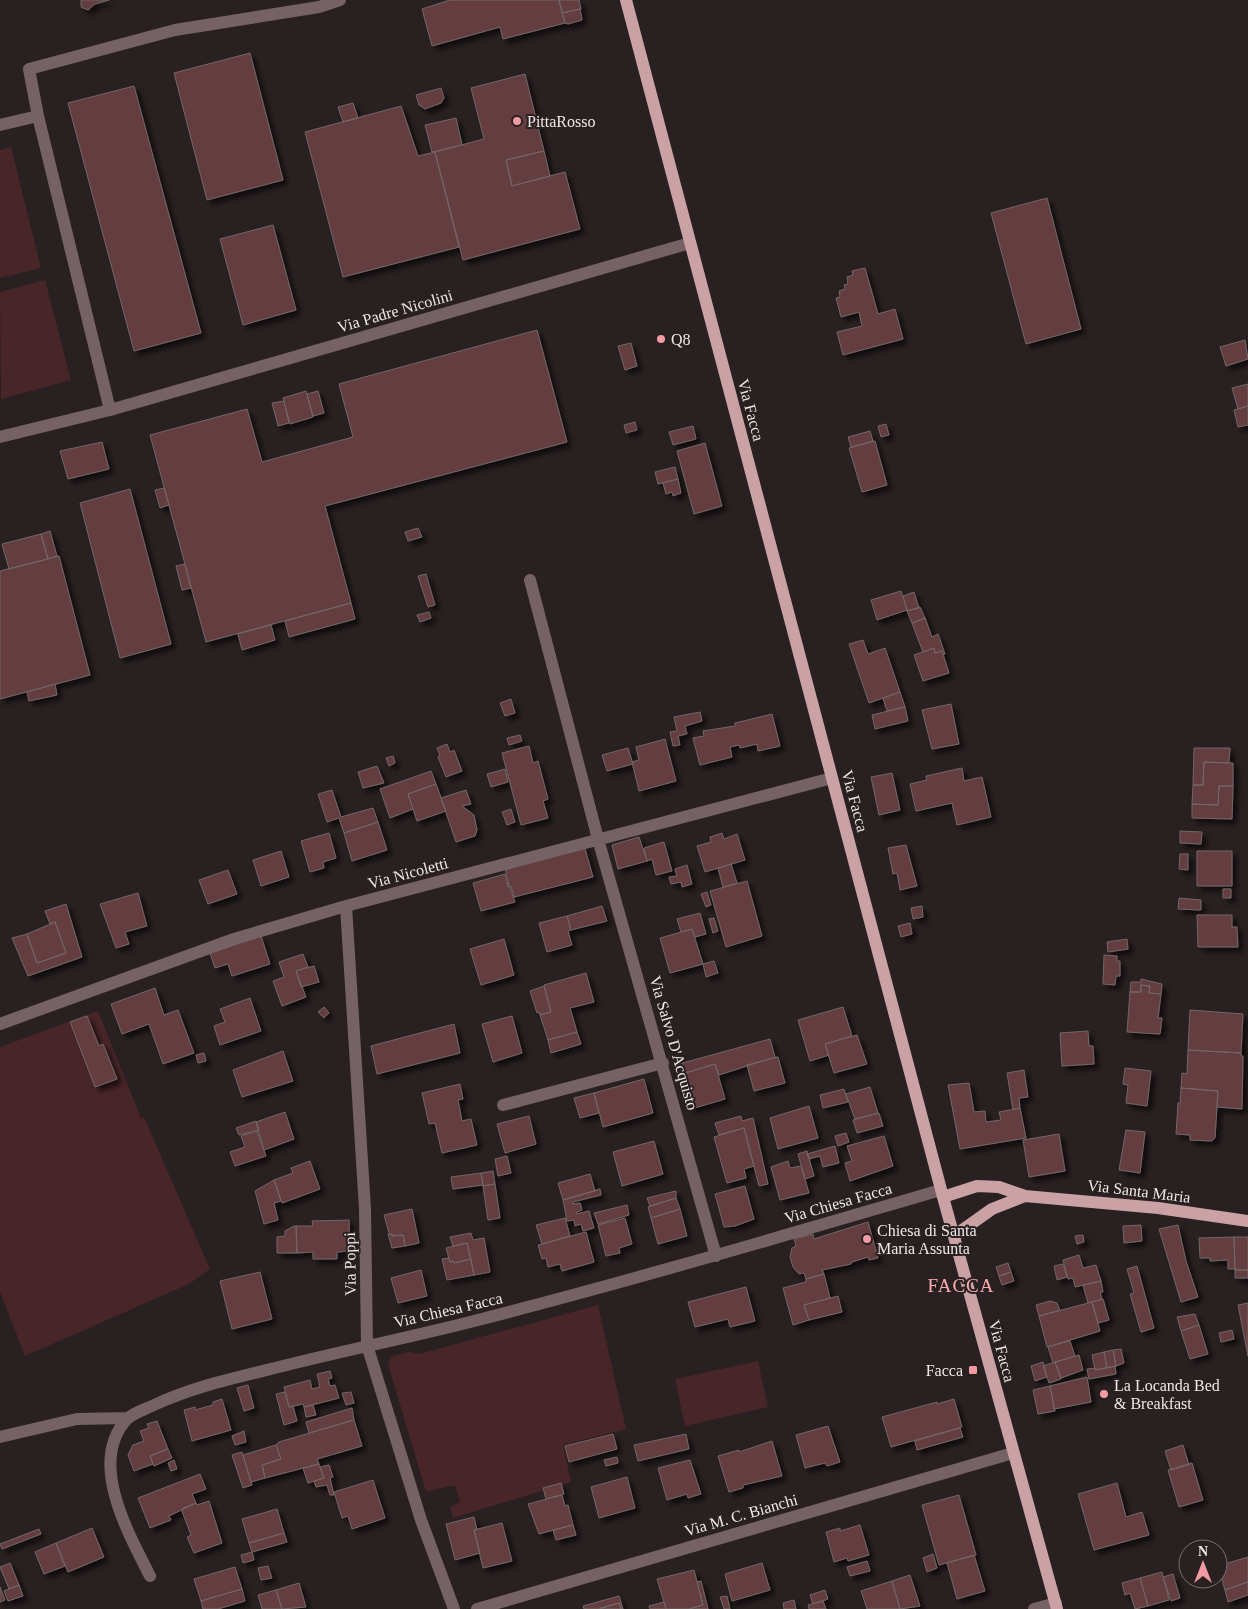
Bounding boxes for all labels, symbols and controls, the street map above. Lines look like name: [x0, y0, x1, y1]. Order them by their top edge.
place label: PittaRosso: [527, 113, 595, 130]
marker: PittaRosso: [511, 115, 523, 127]
street label: Via Padre Nicolini: [335, 286, 455, 336]
place label: Q8: [671, 331, 691, 348]
marker: Q8: [655, 333, 667, 345]
street label: Via Facca: [735, 377, 767, 443]
street label: Via Facca: [839, 768, 871, 834]
street label: Via Nicoletti: [366, 854, 450, 892]
street label: Via Salvo D'Acquisto: [646, 974, 701, 1112]
street label: Via Santa Maria: [1086, 1176, 1192, 1206]
street label: Via Chiesa Facca: [782, 1180, 894, 1226]
place label: Chiesa di Santa Maria Assunta: [877, 1222, 977, 1257]
street label: Via Poppi: [341, 1232, 360, 1296]
marker: Chiesa di Santa Maria Assunta: [861, 1233, 873, 1245]
district label: FACCA: [928, 1275, 994, 1296]
street label: Via Chiesa Facca: [392, 1289, 504, 1331]
street label: Via Facca: [986, 1318, 1018, 1384]
place label: Facca: [926, 1362, 963, 1379]
marker: Facca: [967, 1364, 979, 1376]
place label: La Locanda Bed & Breakfast: [1114, 1377, 1220, 1412]
marker: La Locanda Bed & Breakfast: [1098, 1388, 1110, 1400]
street label: Via M. C. Bianchi: [683, 1491, 800, 1539]
north arrow: [1178, 1539, 1228, 1589]
text: N: [1198, 1544, 1208, 1559]

